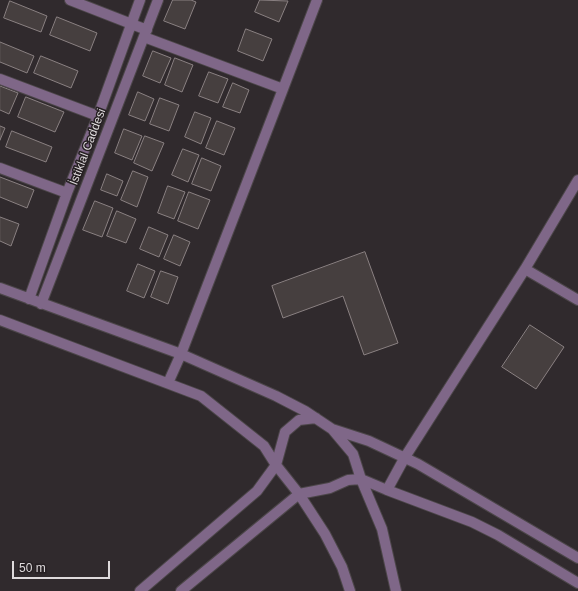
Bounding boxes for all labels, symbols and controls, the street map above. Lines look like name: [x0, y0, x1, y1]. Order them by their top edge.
street label: İstiklal Caddesi: [67, 107, 109, 187]
scale bar: [14, 553, 112, 579]
text: 50 m: [19, 561, 46, 575]

